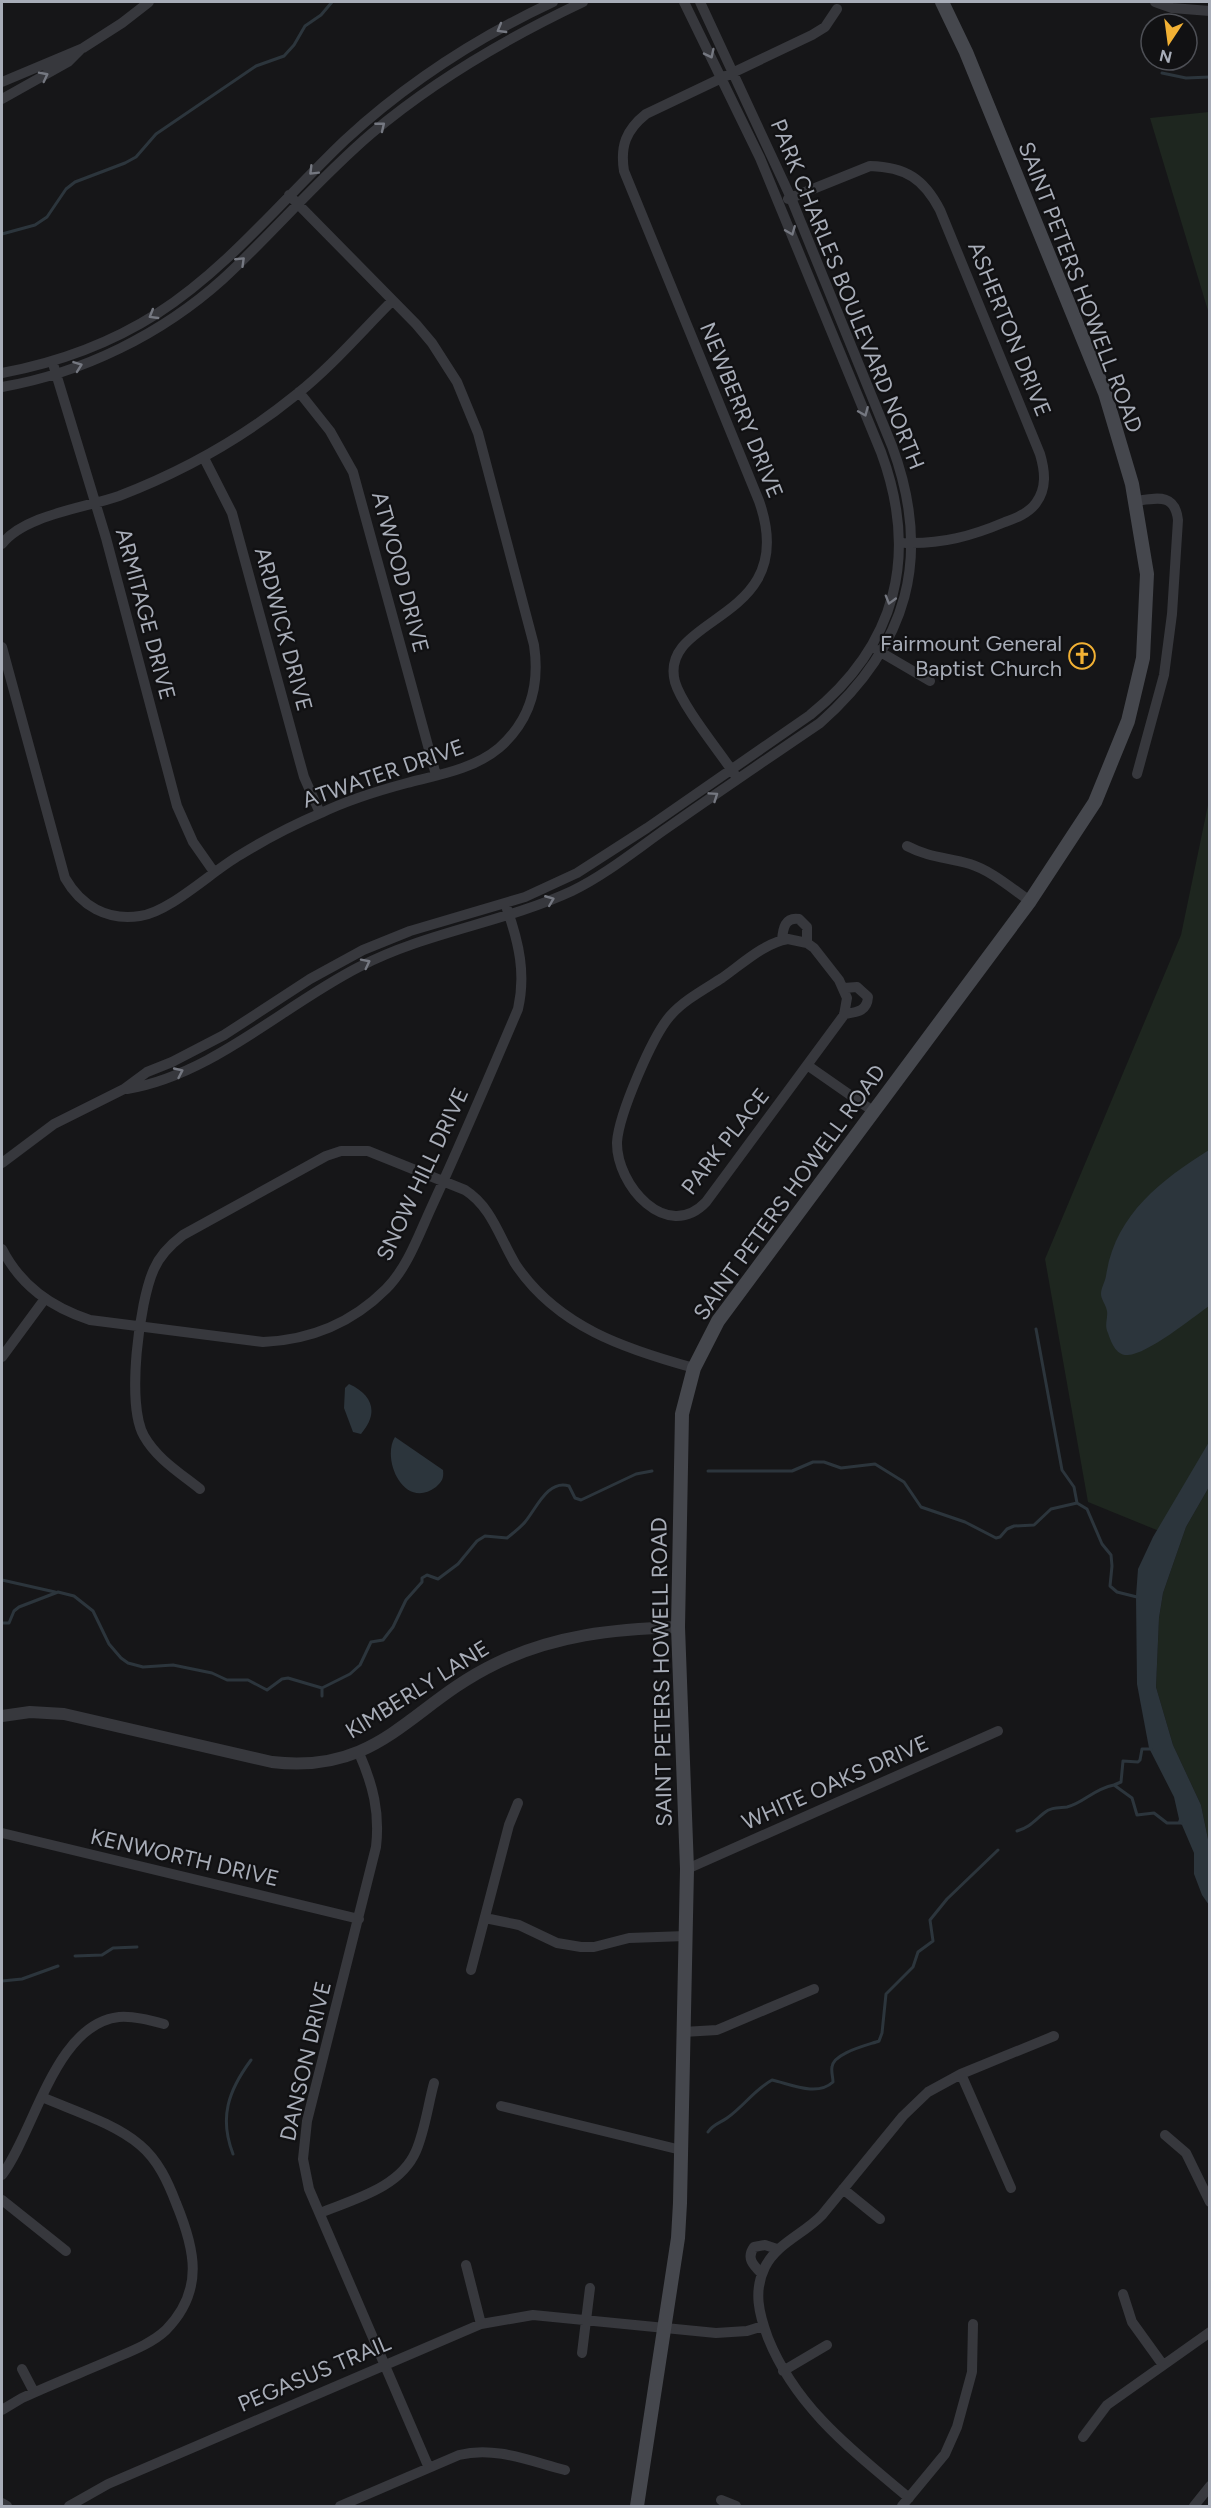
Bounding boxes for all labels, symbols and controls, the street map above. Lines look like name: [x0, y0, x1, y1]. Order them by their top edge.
north arrow: [1139, 12, 1199, 72]
one-way arrow: [497, 21, 507, 33]
text: N: [1158, 45, 1174, 67]
one-way arrow: [702, 48, 714, 59]
one-way arrow: [37, 72, 48, 83]
street label: PARK CHARLES BOULEVARD NORTH: [765, 115, 930, 473]
one-way arrow: [374, 122, 385, 133]
street label: SAINT PETERS HOWELL ROAD: [1013, 138, 1149, 436]
one-way arrow: [310, 164, 321, 175]
one-way arrow: [784, 225, 796, 236]
street label: ASHERTON DRIVE: [962, 238, 1057, 421]
one-way arrow: [233, 258, 244, 269]
one-way arrow: [149, 308, 159, 320]
street label: NEWBERRY DRIVE: [694, 318, 789, 502]
one-way arrow: [72, 360, 83, 373]
one-way arrow: [857, 406, 869, 417]
street label: ATWOOD DRIVE: [366, 489, 435, 656]
street label: ARMITAGE DRIVE: [110, 525, 181, 703]
street label: ARDWICK DRIVE: [249, 544, 318, 714]
one-way arrow: [885, 594, 897, 605]
place label: Fairmount General Baptist Church: [880, 630, 1062, 682]
church icon: Fairmount General Baptist Church: [1067, 641, 1097, 671]
street label: ATWATER DRIVE: [299, 733, 468, 814]
one-way arrow: [707, 792, 718, 803]
one-way arrow: [544, 895, 555, 907]
one-way arrow: [359, 959, 370, 970]
street label: SAINT PETERS HOWELL ROAD: [688, 1059, 891, 1325]
one-way arrow: [173, 1067, 184, 1079]
street label: SNOW HILL DRIVE: [371, 1083, 474, 1265]
street label: PARK PLACE: [675, 1083, 775, 1200]
street label: SAINT PETERS HOWELL ROAD: [645, 1517, 678, 1827]
street label: KIMBERLY LANE: [340, 1634, 494, 1744]
street label: WHITE OAKS DRIVE: [738, 1729, 933, 1836]
street label: KENWORTH DRIVE: [88, 1823, 282, 1892]
street label: DANSON DRIVE: [274, 1979, 337, 2144]
street label: PEGASUS TRAIL: [234, 2329, 395, 2418]

